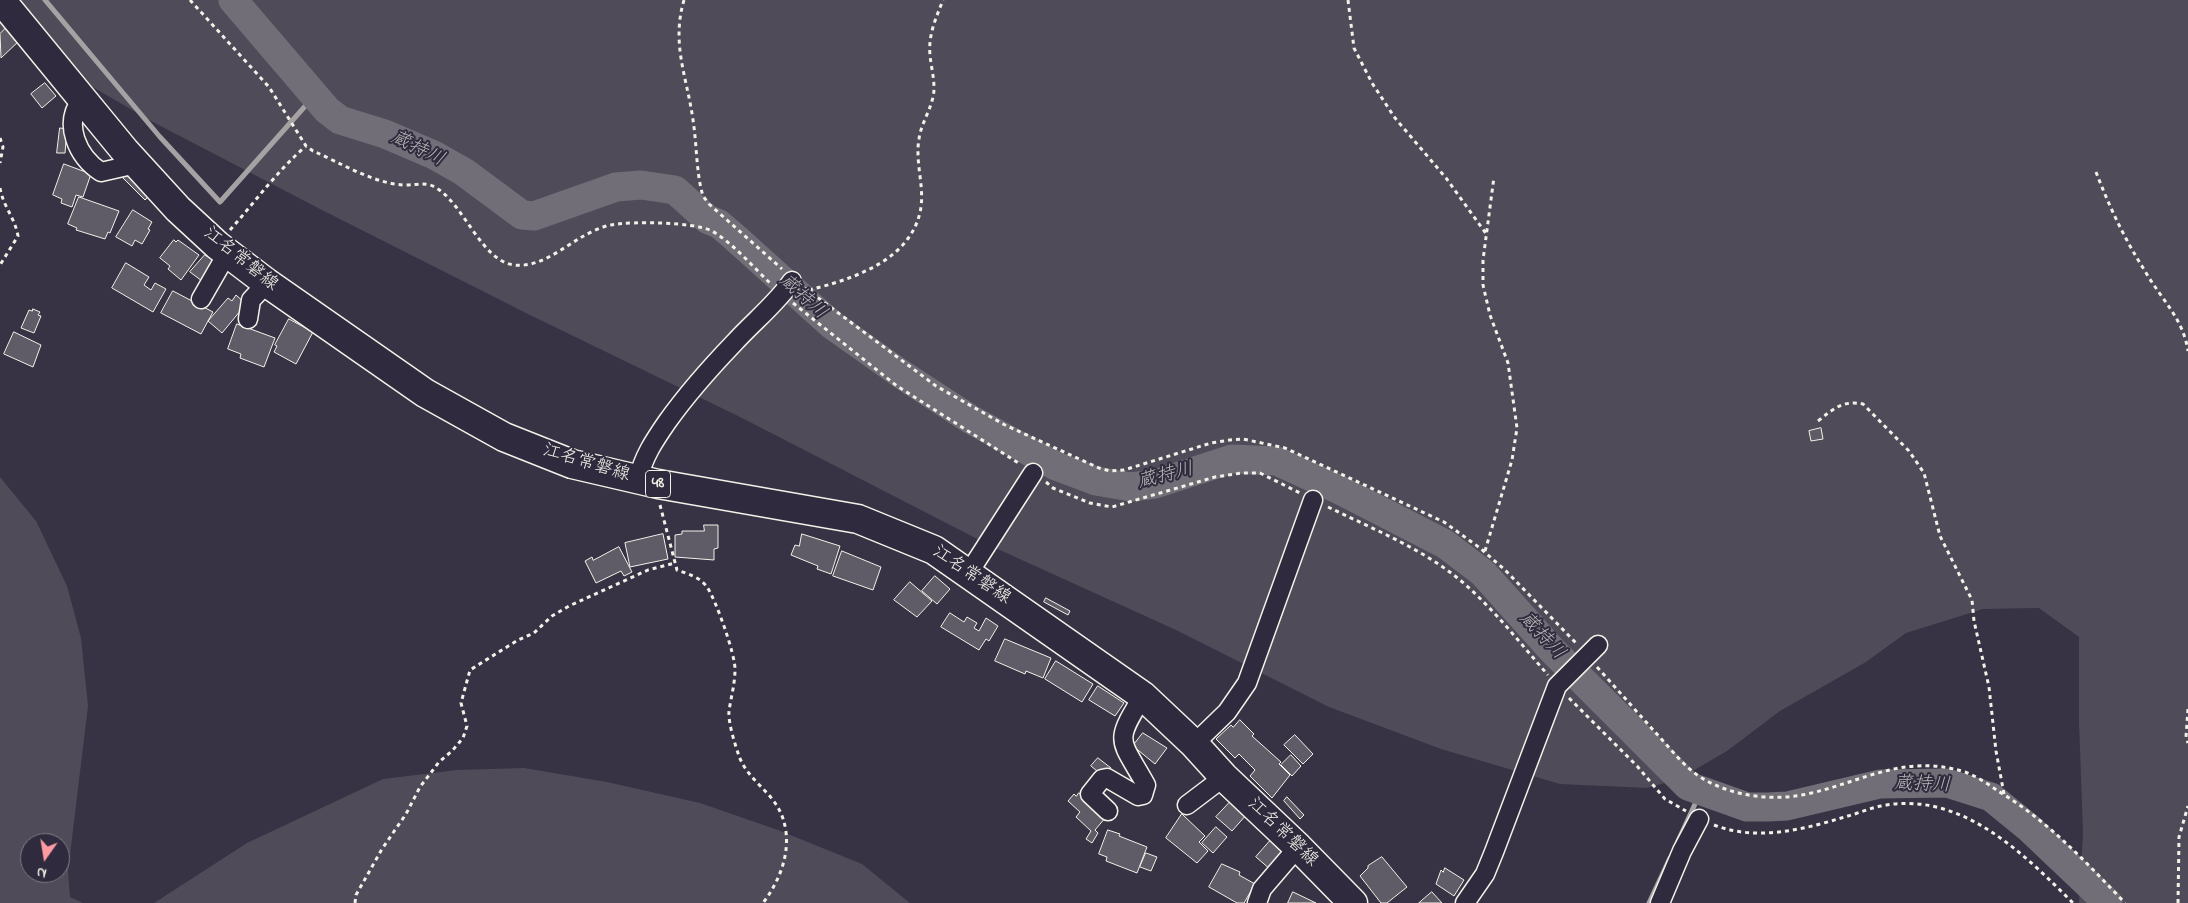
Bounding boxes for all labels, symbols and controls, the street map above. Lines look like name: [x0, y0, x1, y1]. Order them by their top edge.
water label: 蔵持川: [386, 127, 448, 173]
street label: 江名常磐線: [198, 223, 282, 297]
water label: 蔵持川: [773, 270, 831, 326]
street label: 江名常磐線: [540, 441, 632, 487]
water label: 蔵持川: [1136, 459, 1196, 495]
road number: 48: [646, 470, 670, 498]
street label: 江名常磐線: [928, 542, 1014, 610]
water label: 蔵持川: [1513, 608, 1569, 666]
water label: 蔵持川: [1893, 774, 1951, 798]
street label: 江名常磐線: [1242, 794, 1322, 872]
north arrow: [20, 833, 70, 883]
text: N: [35, 861, 49, 883]

